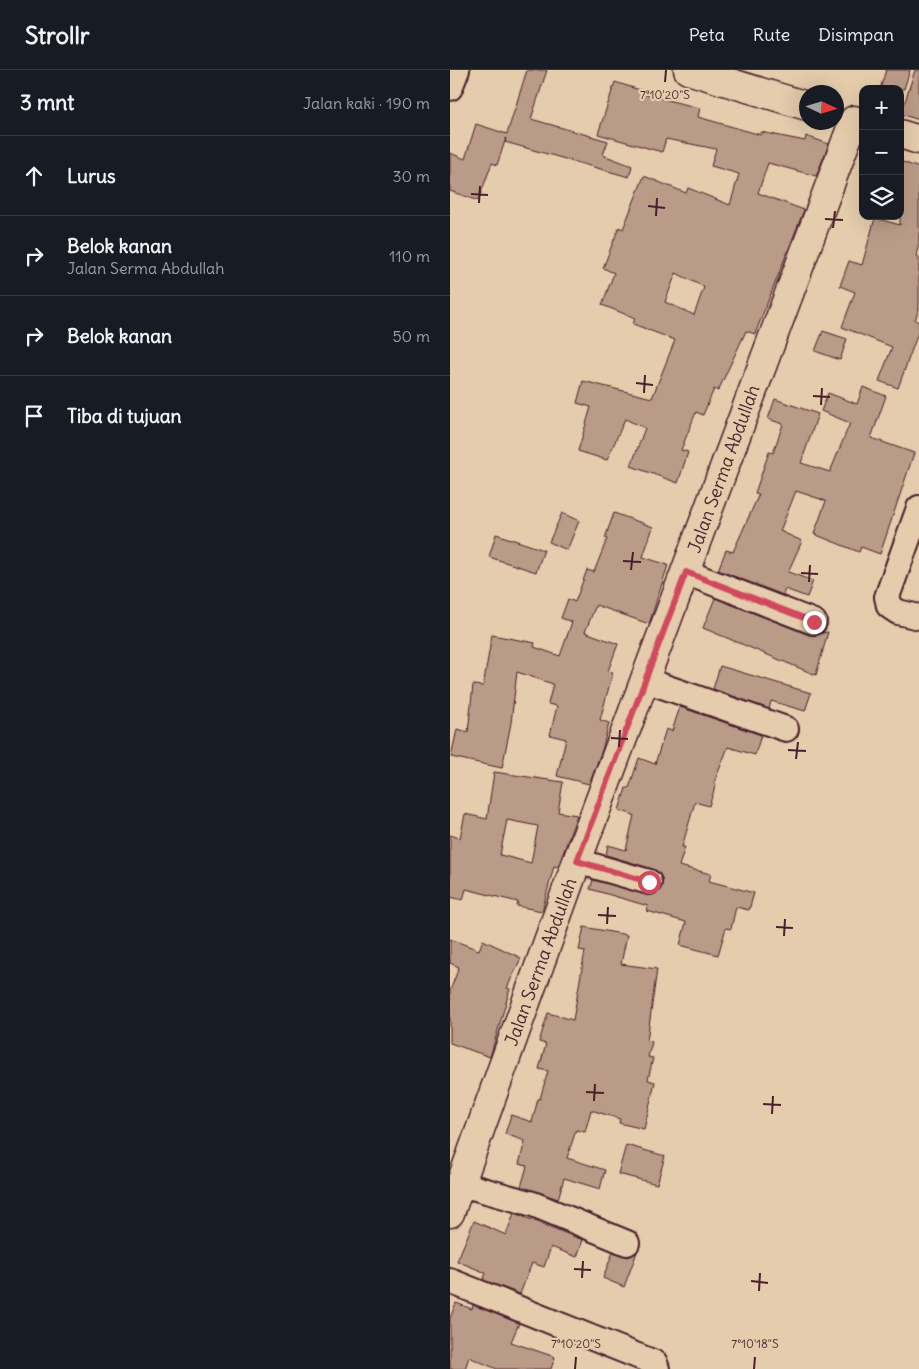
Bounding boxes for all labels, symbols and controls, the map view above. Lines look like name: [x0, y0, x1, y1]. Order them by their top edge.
text: Strollr: [25, 20, 90, 50]
text: Peta: [689, 23, 725, 46]
text: Rute: [753, 23, 790, 46]
text: Disimpan: [818, 23, 894, 46]
north arrow: [799, 85, 844, 130]
map controls: [859, 85, 904, 220]
button: +: [859, 85, 904, 130]
text: 7°10'20"S: [640, 87, 690, 102]
text: 3 mnt: [20, 89, 74, 116]
text: Jalan kaki · 190 m: [303, 93, 430, 113]
button: −: [859, 130, 904, 175]
icon: ahead: [20, 162, 48, 190]
text: Lurus: [67, 164, 116, 188]
text: 30 m: [393, 166, 430, 186]
button: layers: [859, 175, 904, 220]
text: Belok kanan: [67, 234, 172, 258]
icon: right: [20, 242, 48, 270]
text: 110 m: [389, 246, 430, 266]
text: Jalan Serma Abdullah: [67, 258, 224, 278]
icon: right: [20, 322, 48, 350]
text: Belok kanan: [67, 324, 172, 348]
text: 50 m: [392, 326, 430, 346]
street label: Jalan Serma Abdullah: [682, 382, 765, 556]
icon: arrive: [20, 402, 48, 430]
text: Tiba di tujuan: [67, 404, 182, 428]
route end: [803, 611, 826, 634]
route start: [638, 871, 661, 894]
street label: Jalan Serma Abdullah: [499, 875, 582, 1049]
text: 7°10'20"S: [551, 1336, 601, 1351]
text: 7°10'18"S: [731, 1336, 779, 1351]

